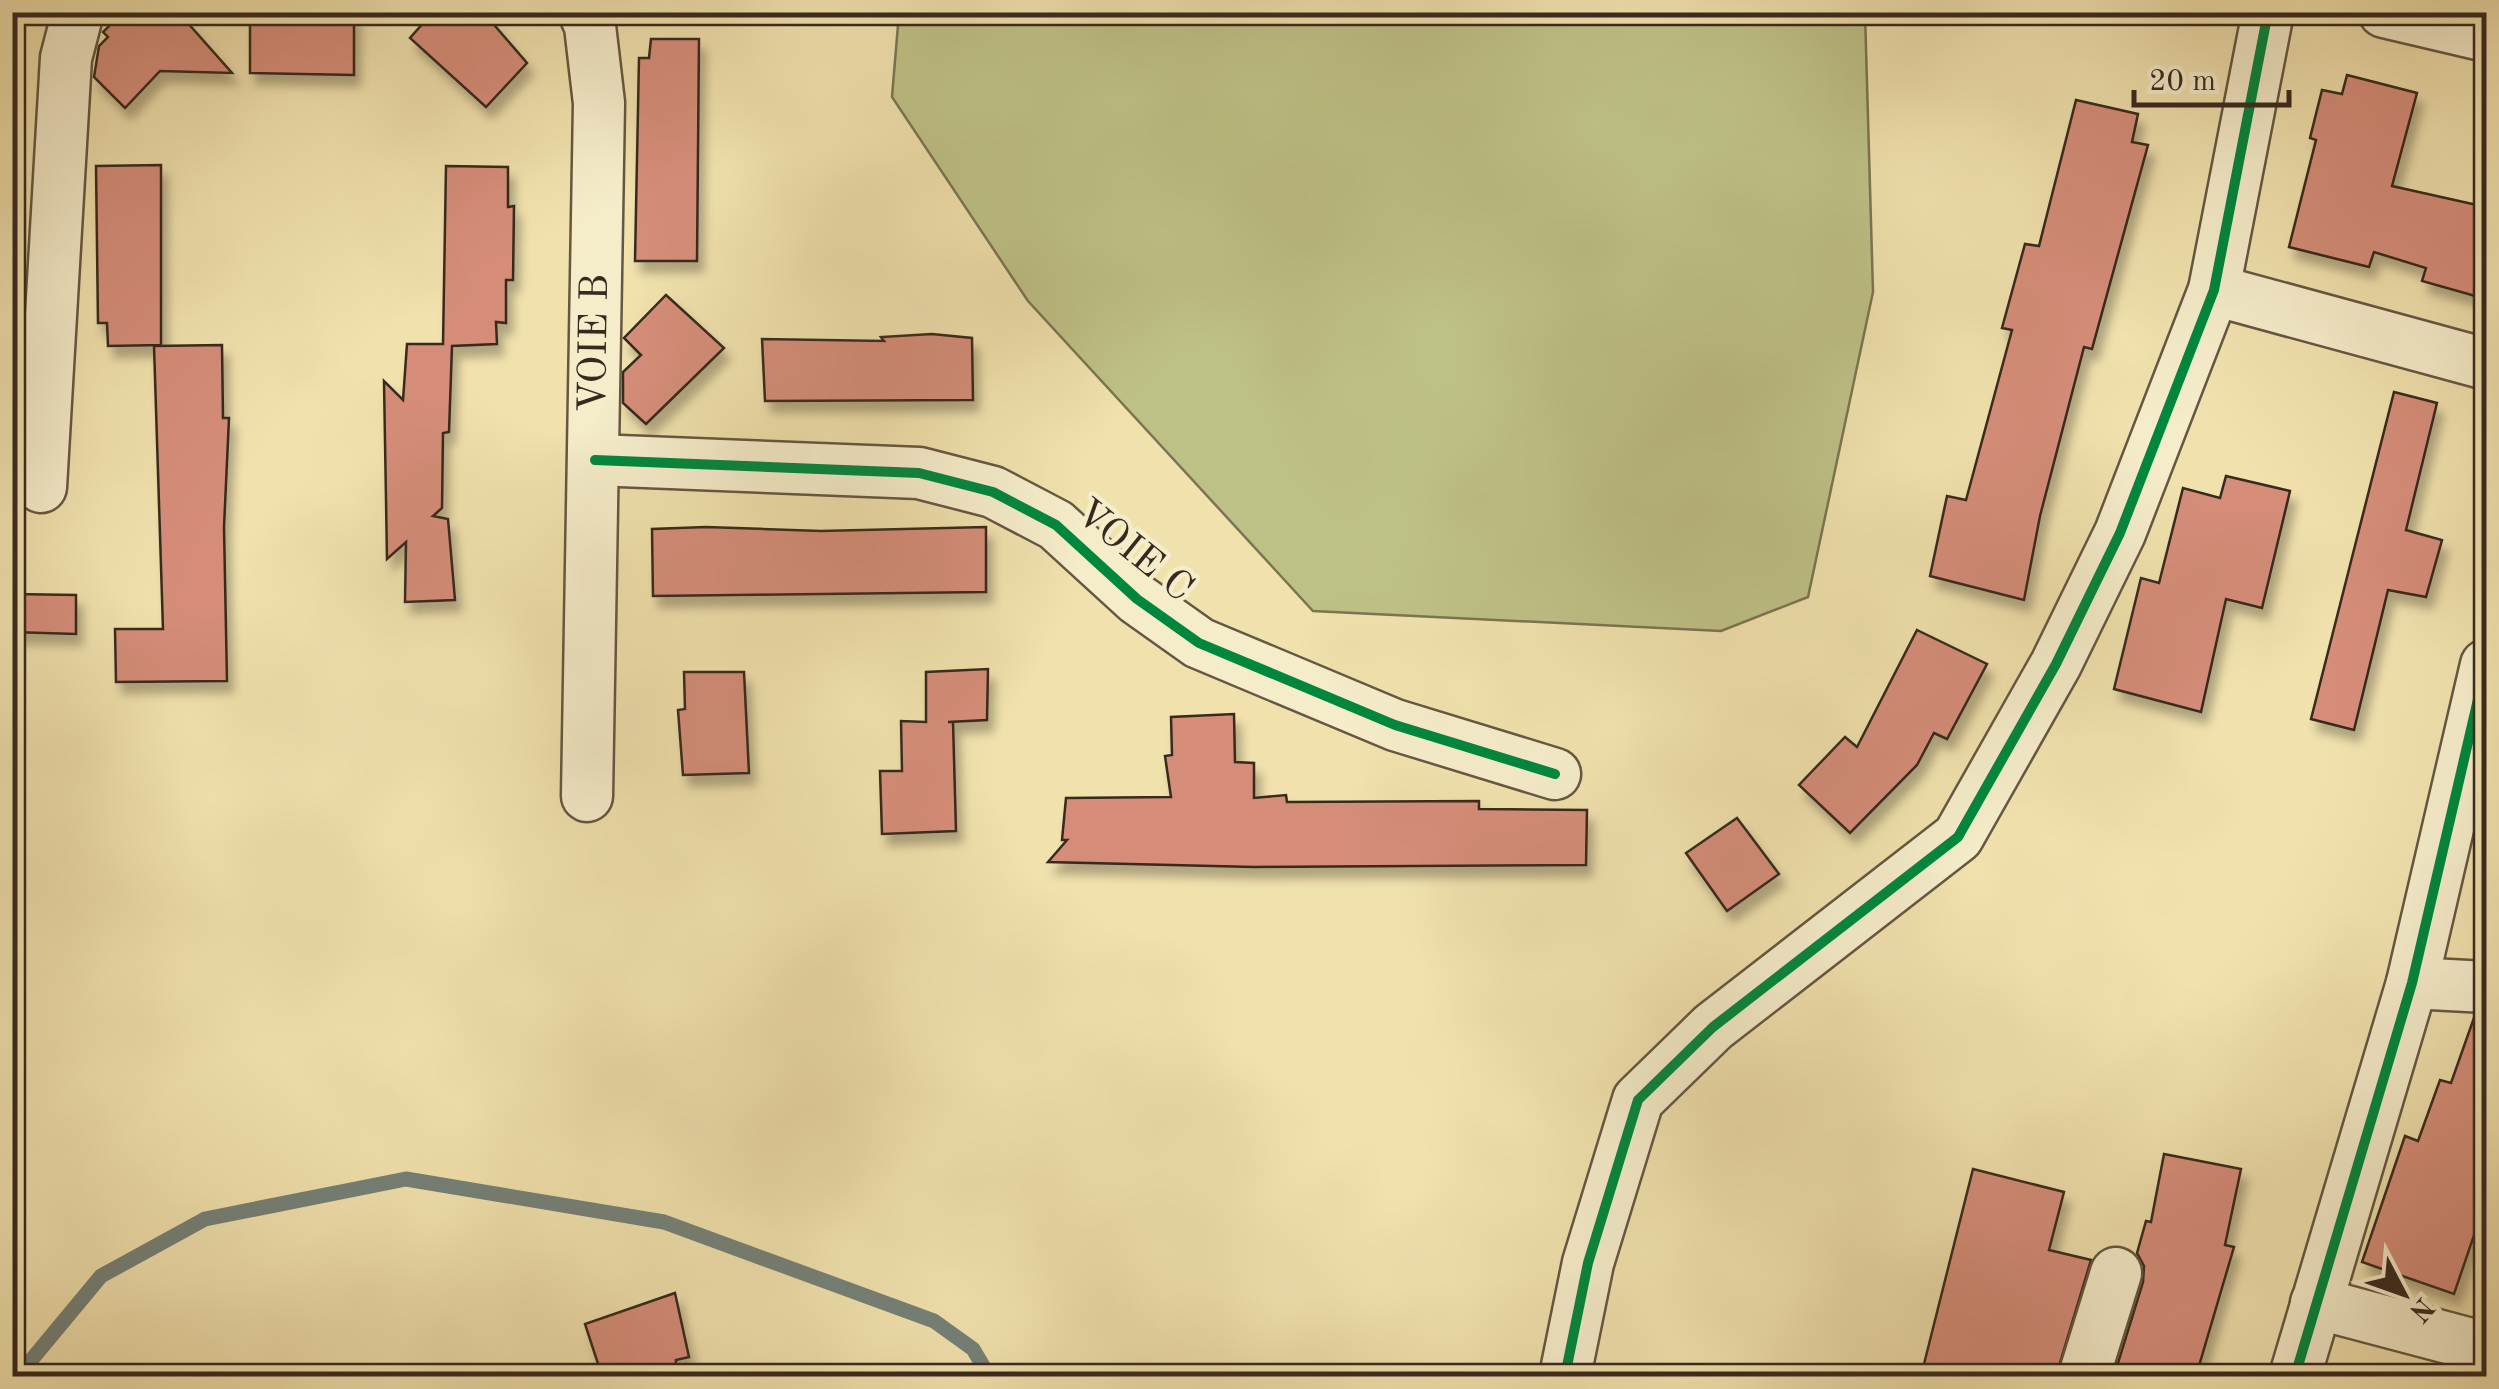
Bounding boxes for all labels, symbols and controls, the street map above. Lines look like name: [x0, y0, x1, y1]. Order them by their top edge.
scale bar: [2134, 45, 2289, 107]
text: 20 m: [2149, 67, 2216, 97]
street label: VOIE B: [575, 273, 617, 413]
street label: VOIE C: [1067, 493, 1199, 611]
north arrow: [2354, 1244, 2454, 1344]
text: N: [2403, 1291, 2438, 1326]

